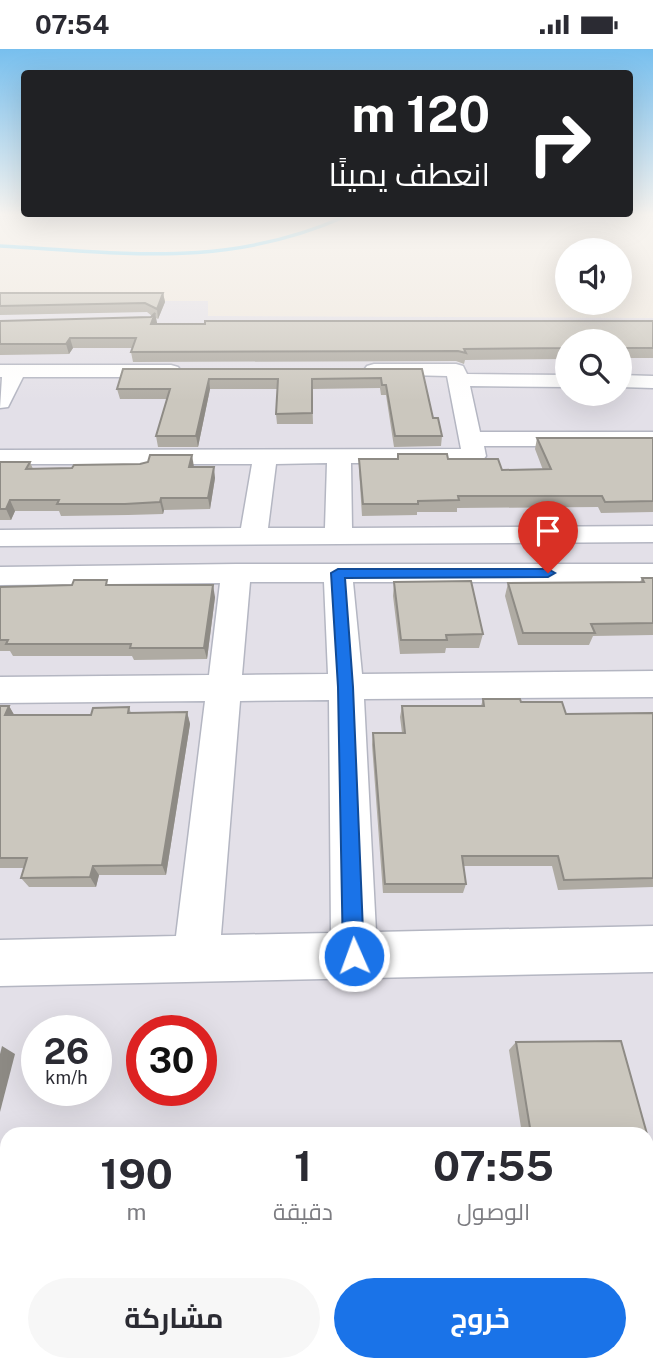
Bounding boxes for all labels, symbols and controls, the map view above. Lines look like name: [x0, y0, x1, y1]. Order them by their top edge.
text: 07:54: [35, 9, 109, 40]
text: 120 m: [351, 85, 490, 143]
icon: right: [514, 98, 605, 189]
text: انعطف يمينًا: [329, 156, 490, 193]
map controls: [555, 238, 632, 406]
button: sound: [555, 238, 632, 315]
button: search: [555, 329, 632, 406]
pin: [518, 501, 578, 573]
icon: arrive: [529, 512, 567, 550]
position arrow: [317, 919, 391, 993]
speed limit sign: 30: [126, 1015, 217, 1106]
text: 26: [44, 1031, 89, 1072]
text: km/h: [45, 1067, 88, 1088]
text: 1: [294, 1141, 312, 1190]
text: 07:55: [433, 1141, 554, 1190]
text: 190: [100, 1149, 173, 1198]
text: m: [127, 1198, 146, 1225]
text: دقيقة: [273, 1198, 333, 1225]
text: الوصول: [457, 1198, 530, 1225]
button: مشاركة: [28, 1278, 320, 1358]
button: خروج: [334, 1278, 626, 1358]

